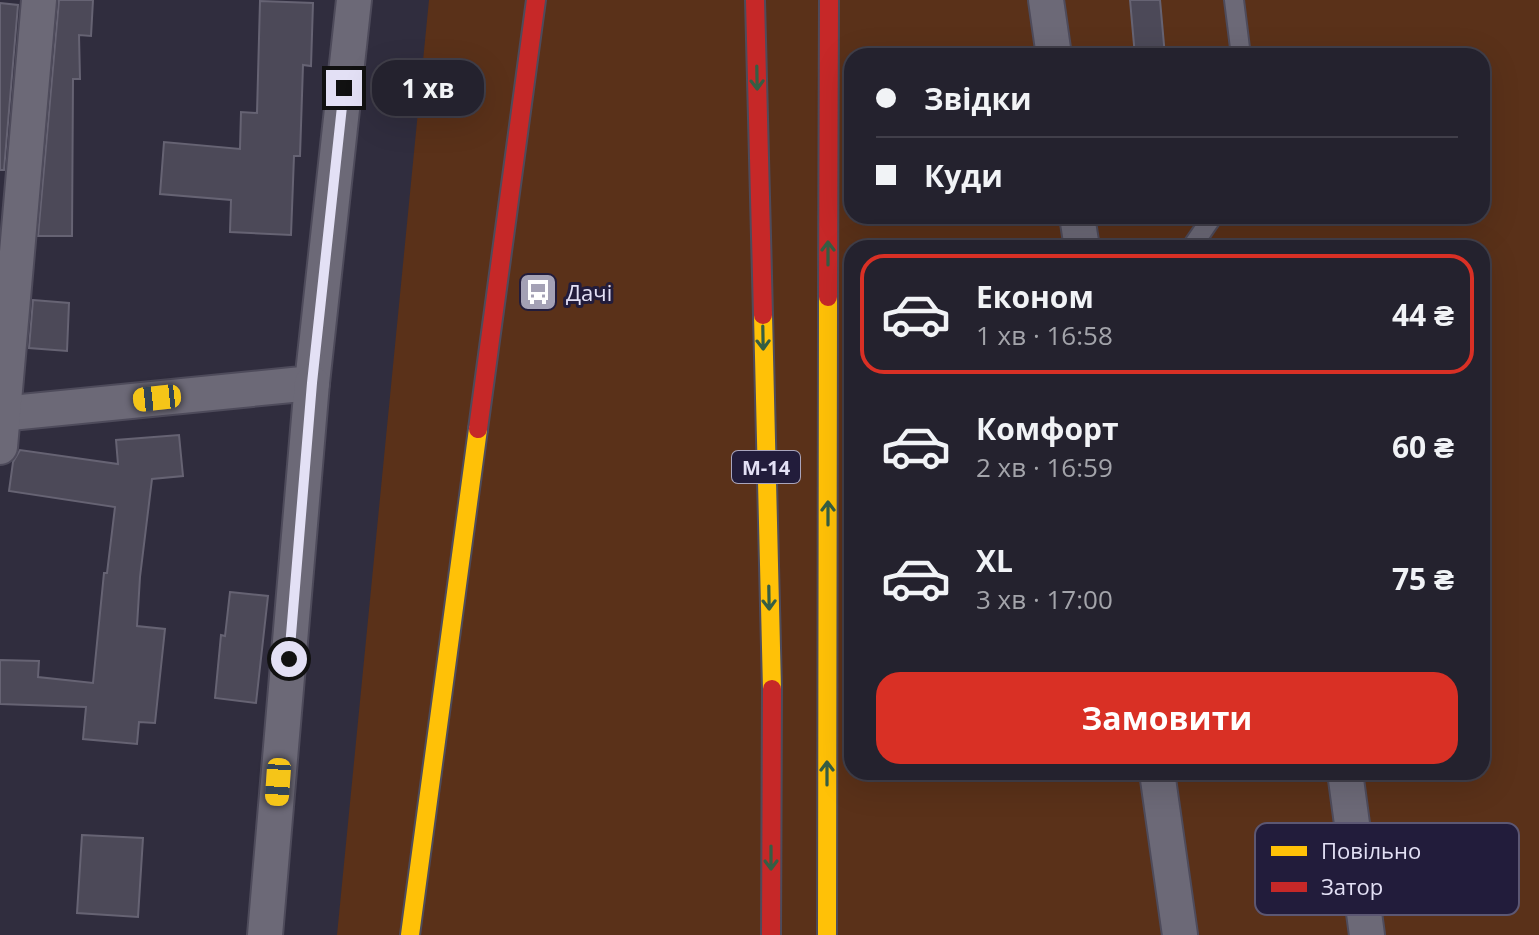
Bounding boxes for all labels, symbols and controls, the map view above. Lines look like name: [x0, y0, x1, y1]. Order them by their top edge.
callout: 1 хв: [372, 60, 484, 116]
one-way arrow: [749, 64, 764, 91]
route end: [326, 70, 362, 106]
text: 1 хв: [401, 70, 455, 106]
text: Звідки: [924, 78, 1032, 119]
text: Куди: [924, 155, 1003, 196]
one-way arrow: [820, 240, 836, 267]
bus stop icon: Дачі: [517, 271, 559, 313]
text: Економ: [976, 276, 1094, 317]
place label: Дачі: [566, 277, 612, 307]
icon: car: [880, 278, 952, 350]
text: 44 ₴: [1392, 294, 1454, 335]
text: 1 хв · 16:58: [976, 317, 1113, 353]
one-way arrow: [755, 324, 770, 351]
car: [132, 384, 182, 412]
text: Комфорт: [976, 408, 1119, 449]
icon: car: [880, 410, 952, 482]
text: 60 ₴: [1392, 426, 1454, 467]
text: 2 хв · 16:59: [976, 449, 1113, 485]
road number: М-14: [732, 451, 800, 483]
one-way arrow: [820, 500, 836, 527]
text: XL: [976, 540, 1013, 581]
icon: car: [880, 542, 952, 614]
text: 75 ₴: [1392, 558, 1454, 599]
text: 3 хв · 17:00: [976, 581, 1113, 617]
one-way arrow: [761, 584, 777, 611]
route start: [271, 641, 307, 677]
button: Замовити: [876, 672, 1458, 764]
car: [264, 757, 292, 807]
one-way arrow: [819, 760, 835, 787]
legend: [1255, 823, 1519, 915]
text: Повільно: [1321, 835, 1421, 865]
one-way arrow: [763, 844, 779, 871]
text: Затор: [1321, 871, 1383, 901]

